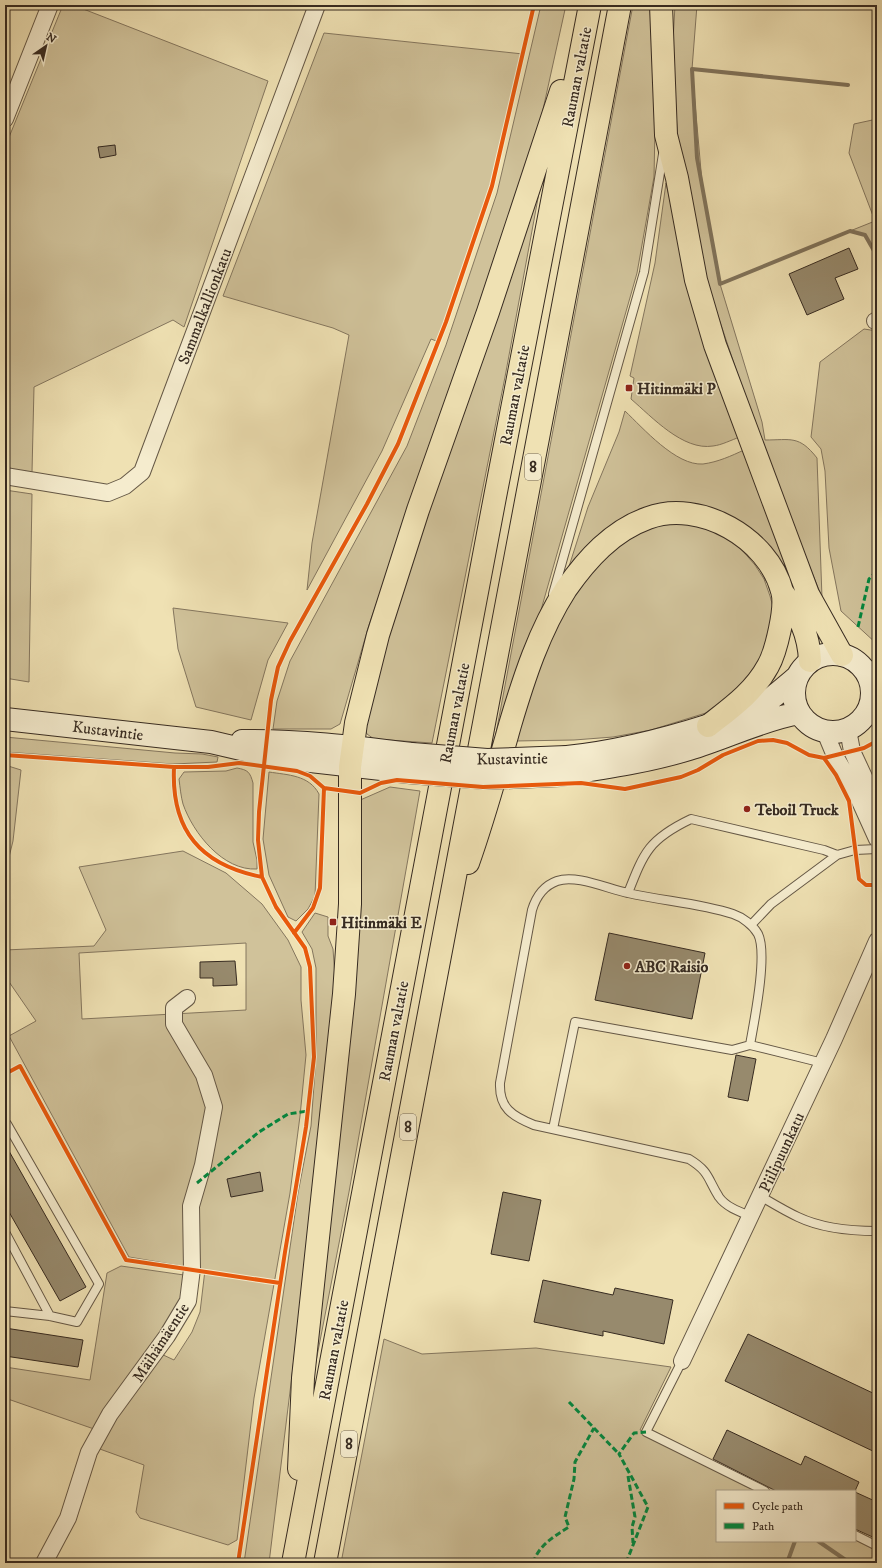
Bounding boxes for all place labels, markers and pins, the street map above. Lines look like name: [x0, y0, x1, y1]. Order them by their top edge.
place label: Hitinmäki P: [637, 379, 716, 399]
marker: Hitinmäki P: [624, 383, 634, 393]
place label: Teboil Truck: [754, 800, 840, 820]
marker: Teboil Truck: [742, 804, 752, 814]
place label: Hitinmäki E: [341, 913, 422, 933]
marker: Hitinmäki E: [328, 917, 338, 927]
place label: ABC Raisio: [634, 957, 708, 977]
marker: ABC Raisio: [622, 961, 632, 971]

